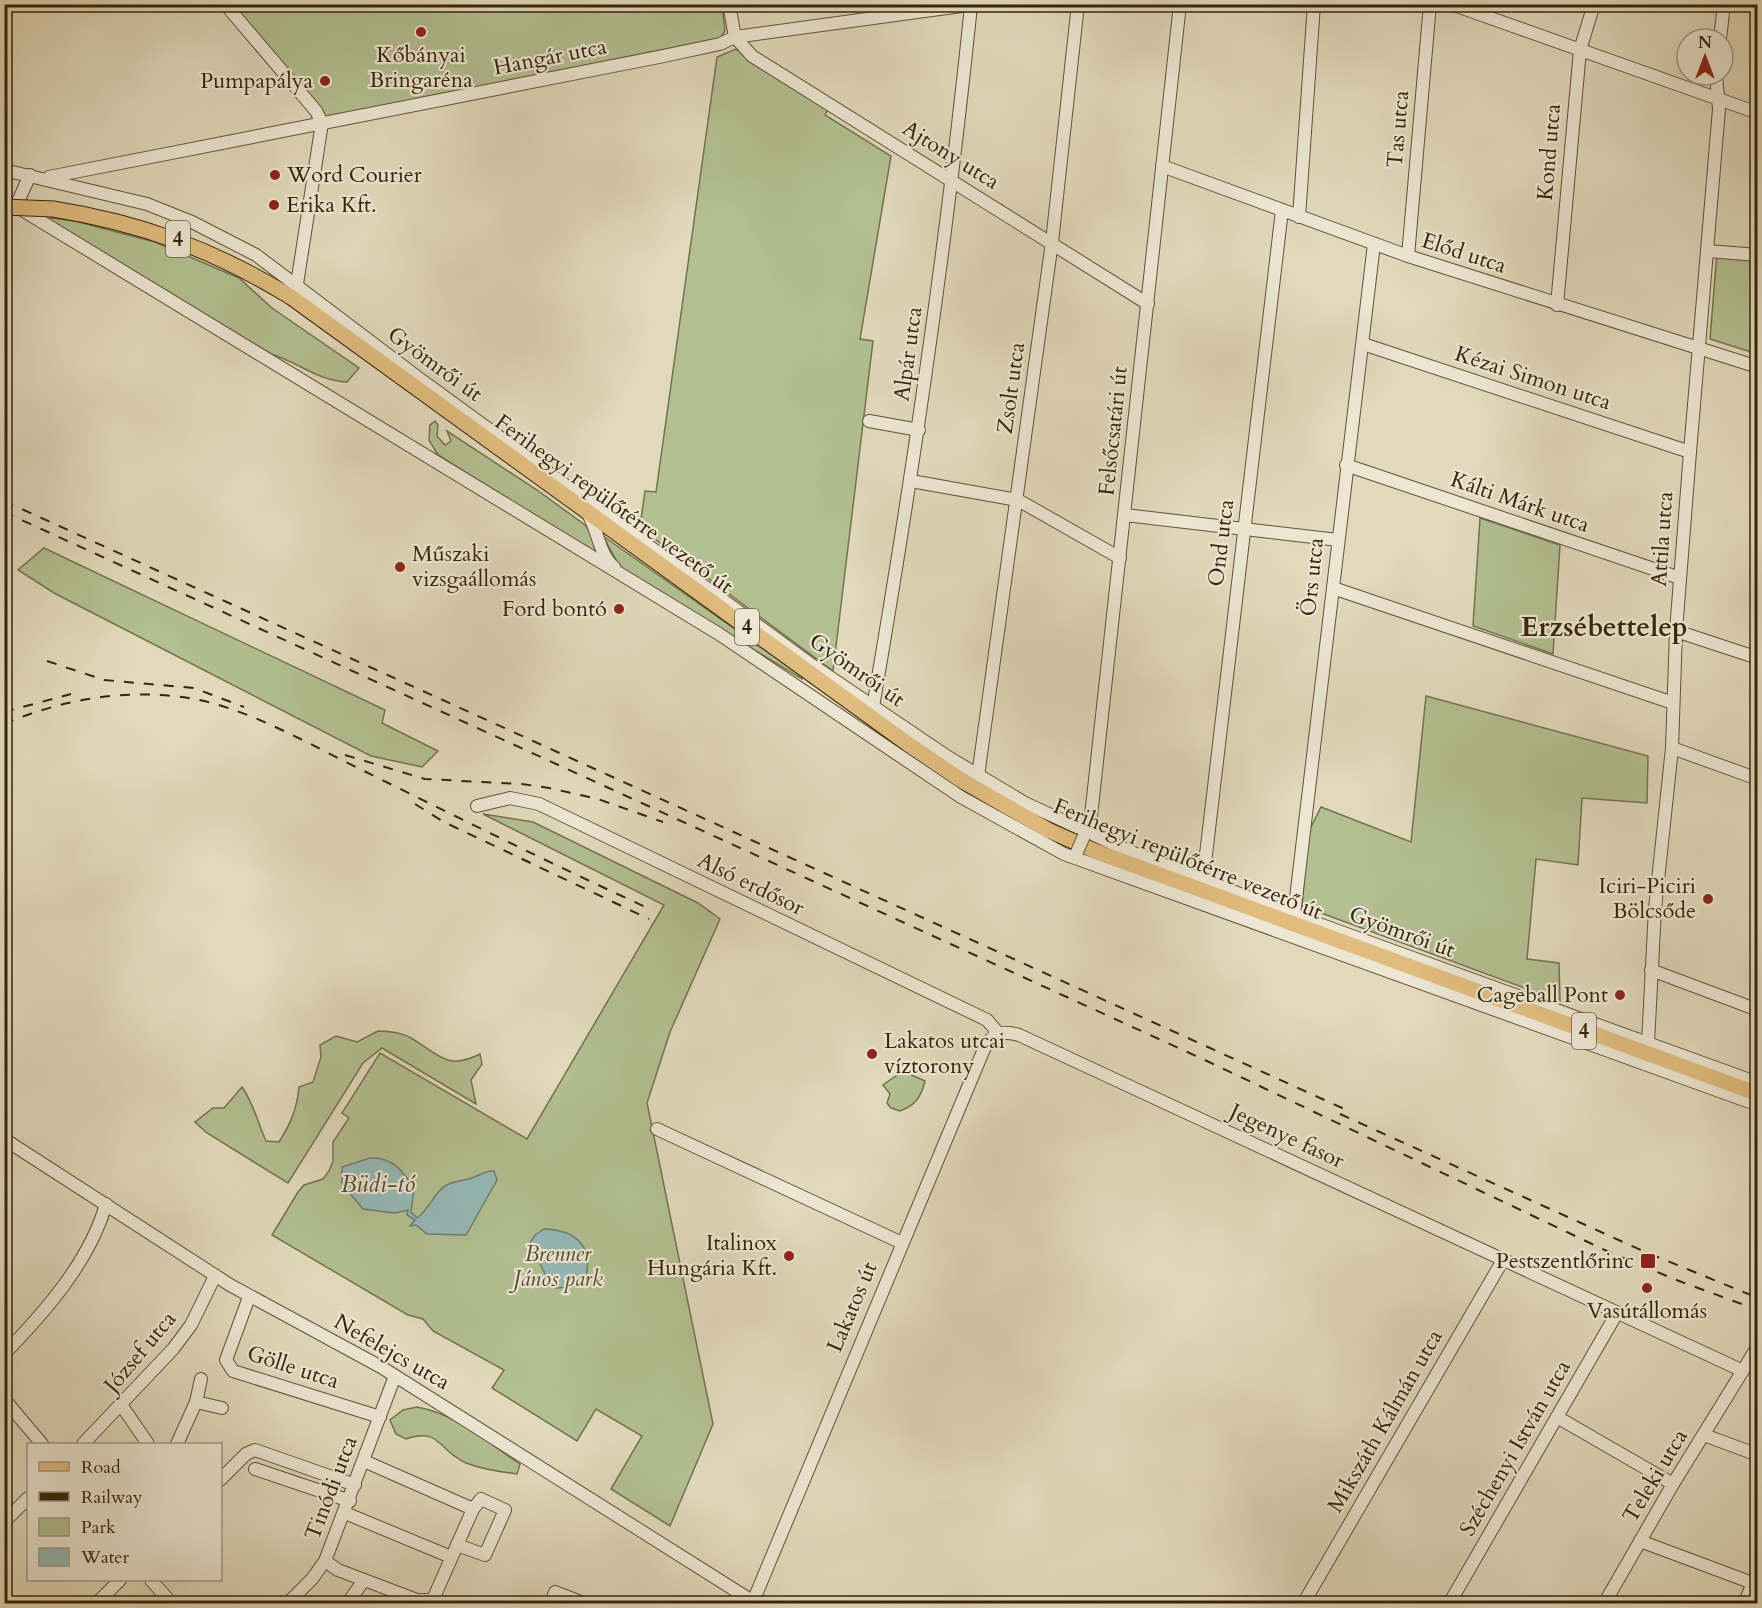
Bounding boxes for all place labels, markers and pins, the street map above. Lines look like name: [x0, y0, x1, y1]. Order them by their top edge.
marker: Kőbányai Bringaréna: [414, 25, 428, 39]
place label: Kőbányai Bringaréna: [369, 40, 473, 95]
place label: Pumpapálya: [200, 66, 313, 96]
marker: Pumpapálya: [318, 74, 332, 88]
place label: Word Courier: [286, 160, 423, 190]
marker: Word Courier: [268, 168, 282, 182]
place label: Erika Kft.: [286, 190, 377, 220]
marker: Erika Kft.: [267, 198, 281, 212]
place label: Műszaki vizsgaállomás: [412, 539, 536, 594]
marker: Műszaki vizsgaállomás: [393, 560, 407, 574]
place label: Ford bontó: [502, 594, 607, 624]
marker: Ford bontó: [612, 602, 626, 616]
place label: Iciri-Piciri Bölcsőde: [1599, 871, 1696, 926]
marker: Iciri-Piciri Bölcsőde: [1701, 892, 1715, 906]
place label: Cageball Pont: [1477, 980, 1608, 1010]
marker: Cageball Pont: [1613, 988, 1627, 1002]
place label: Lakatos utcai víztorony: [884, 1026, 1005, 1081]
marker: Lakatos utcai víztorony: [865, 1047, 879, 1061]
place label: Italinox Hungária Kft.: [647, 1228, 777, 1283]
place label: Pestszentlőrinc: [1496, 1246, 1634, 1276]
marker: Italinox Hungária Kft.: [782, 1249, 796, 1263]
marker: Pestszentlőrinc: [1639, 1252, 1657, 1270]
marker: Vasútállomás: [1640, 1281, 1654, 1295]
place label: Vasútállomás: [1587, 1296, 1707, 1326]

